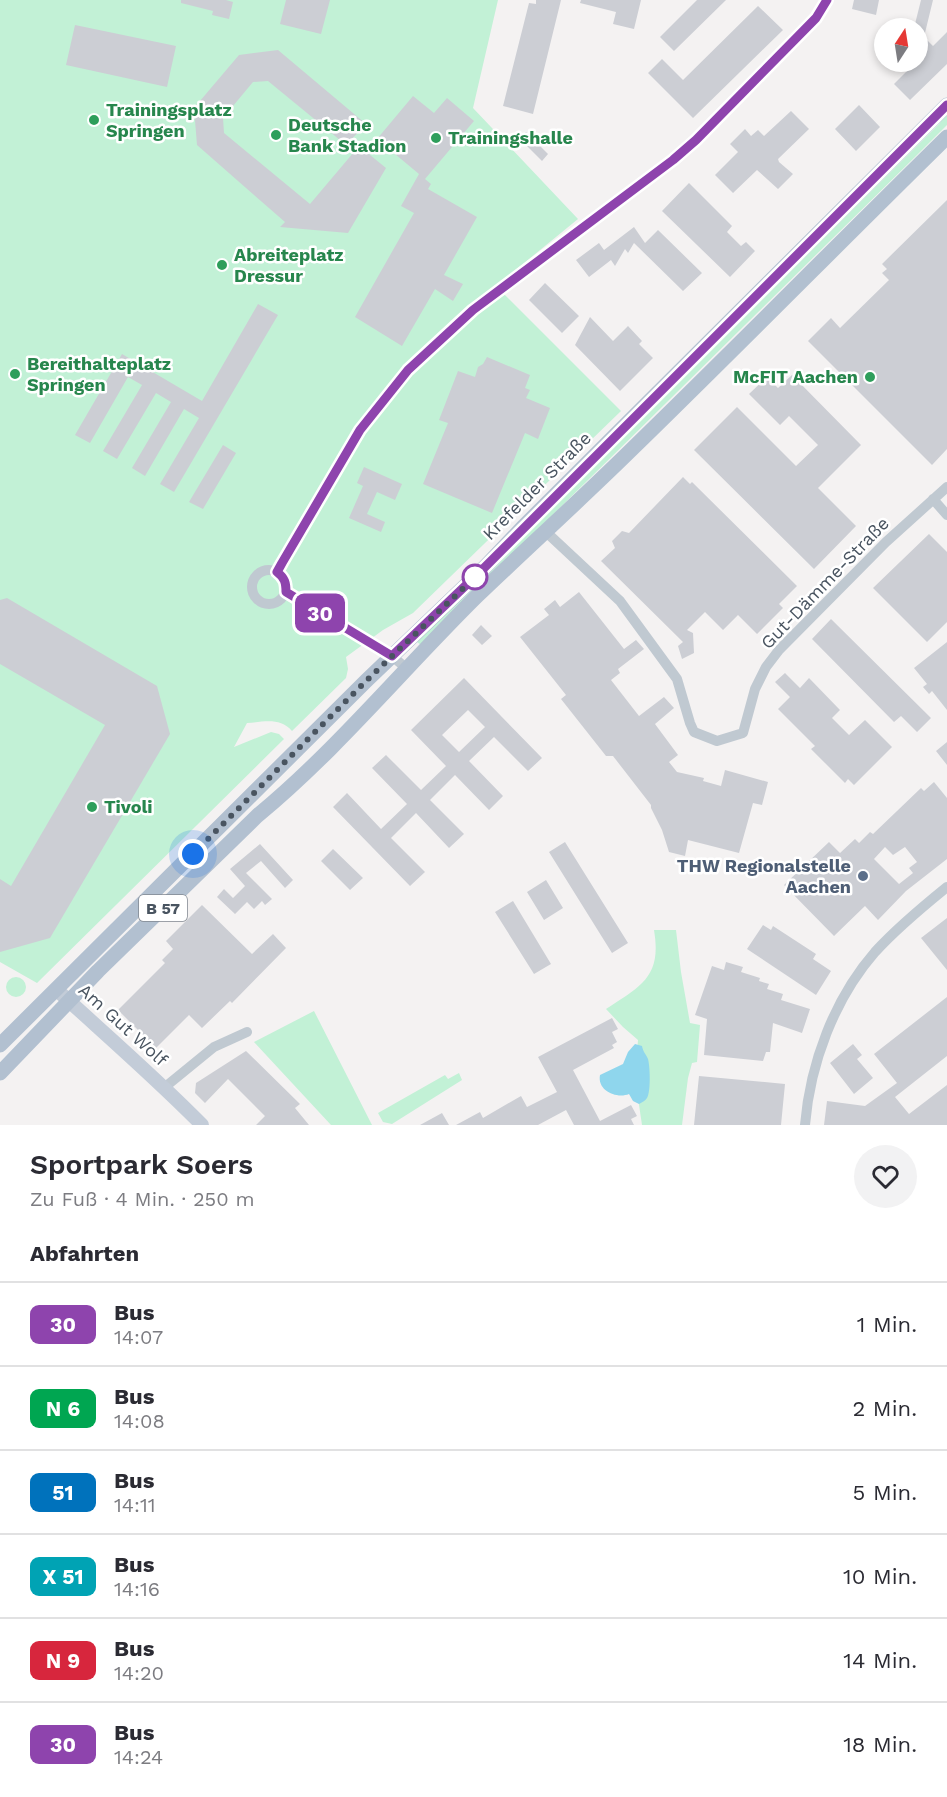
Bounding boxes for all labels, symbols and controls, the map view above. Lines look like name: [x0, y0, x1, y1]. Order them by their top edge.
north arrow: [874, 18, 928, 72]
map controls: [874, 18, 928, 72]
place label: Trainingsplatz Springen: [106, 99, 232, 141]
marker: Trainingsplatz Springen: [87, 113, 101, 127]
place label: Deutsche Bank Stadion: [288, 114, 406, 156]
place label: Trainingshalle: [448, 127, 573, 148]
marker: Deutsche Bank Stadion: [269, 128, 283, 142]
marker: Trainingshalle: [429, 131, 443, 145]
place label: Abreiteplatz Dressur: [234, 244, 344, 286]
marker: Abreiteplatz Dressur: [215, 258, 229, 272]
place label: Bereithalteplatz Springen: [27, 353, 171, 395]
place label: McFIT Aachen: [733, 366, 858, 387]
marker: Bereithalteplatz Springen: [8, 367, 22, 381]
marker: McFIT Aachen: [863, 370, 877, 384]
street label: Krefelder Straße: [478, 427, 595, 544]
street label: Gut-Dämme-Straße: [756, 512, 893, 653]
unlabelled marker: [462, 564, 488, 590]
line badge: 30: [293, 594, 347, 632]
text: 30: [307, 601, 333, 626]
place label: Tivoli: [104, 796, 153, 817]
marker: Tivoli: [85, 800, 99, 814]
your location: [178, 839, 208, 869]
place label: THW Regionalstelle Aachen: [677, 855, 851, 897]
marker: THW Regionalstelle Aachen: [856, 869, 870, 883]
road number: B 57: [139, 895, 187, 921]
street label: Am Gut Wolf: [74, 979, 172, 1070]
button: heart: [854, 1145, 917, 1208]
text: Sportpark Soers: [30, 1148, 253, 1181]
text: Zu Fuß · 4 Min. · 250 m: [30, 1187, 255, 1211]
text: Abfahrten: [30, 1241, 139, 1266]
text: Bus: [114, 1300, 154, 1325]
text: 30: [50, 1312, 76, 1337]
text: 1 Min.: [857, 1312, 917, 1337]
text: 14:07: [114, 1325, 163, 1349]
text: Bus: [114, 1384, 154, 1409]
text: N 6: [46, 1396, 80, 1421]
text: 2 Min.: [853, 1396, 917, 1421]
text: 14:08: [114, 1409, 165, 1433]
text: Bus: [114, 1468, 154, 1493]
text: 51: [52, 1480, 74, 1505]
text: 5 Min.: [853, 1480, 917, 1505]
text: 14:11: [114, 1493, 156, 1517]
text: Bus: [114, 1552, 154, 1577]
text: X 51: [42, 1564, 84, 1589]
text: 10 Min.: [843, 1564, 917, 1589]
text: 14:16: [114, 1577, 160, 1601]
text: Bus: [114, 1636, 154, 1661]
text: N 9: [46, 1648, 80, 1673]
text: 14 Min.: [843, 1648, 917, 1673]
text: 14:20: [114, 1661, 164, 1685]
text: Bus: [114, 1720, 154, 1745]
text: 30: [50, 1732, 76, 1757]
text: 18 Min.: [843, 1732, 917, 1757]
text: 14:24: [114, 1745, 163, 1769]

